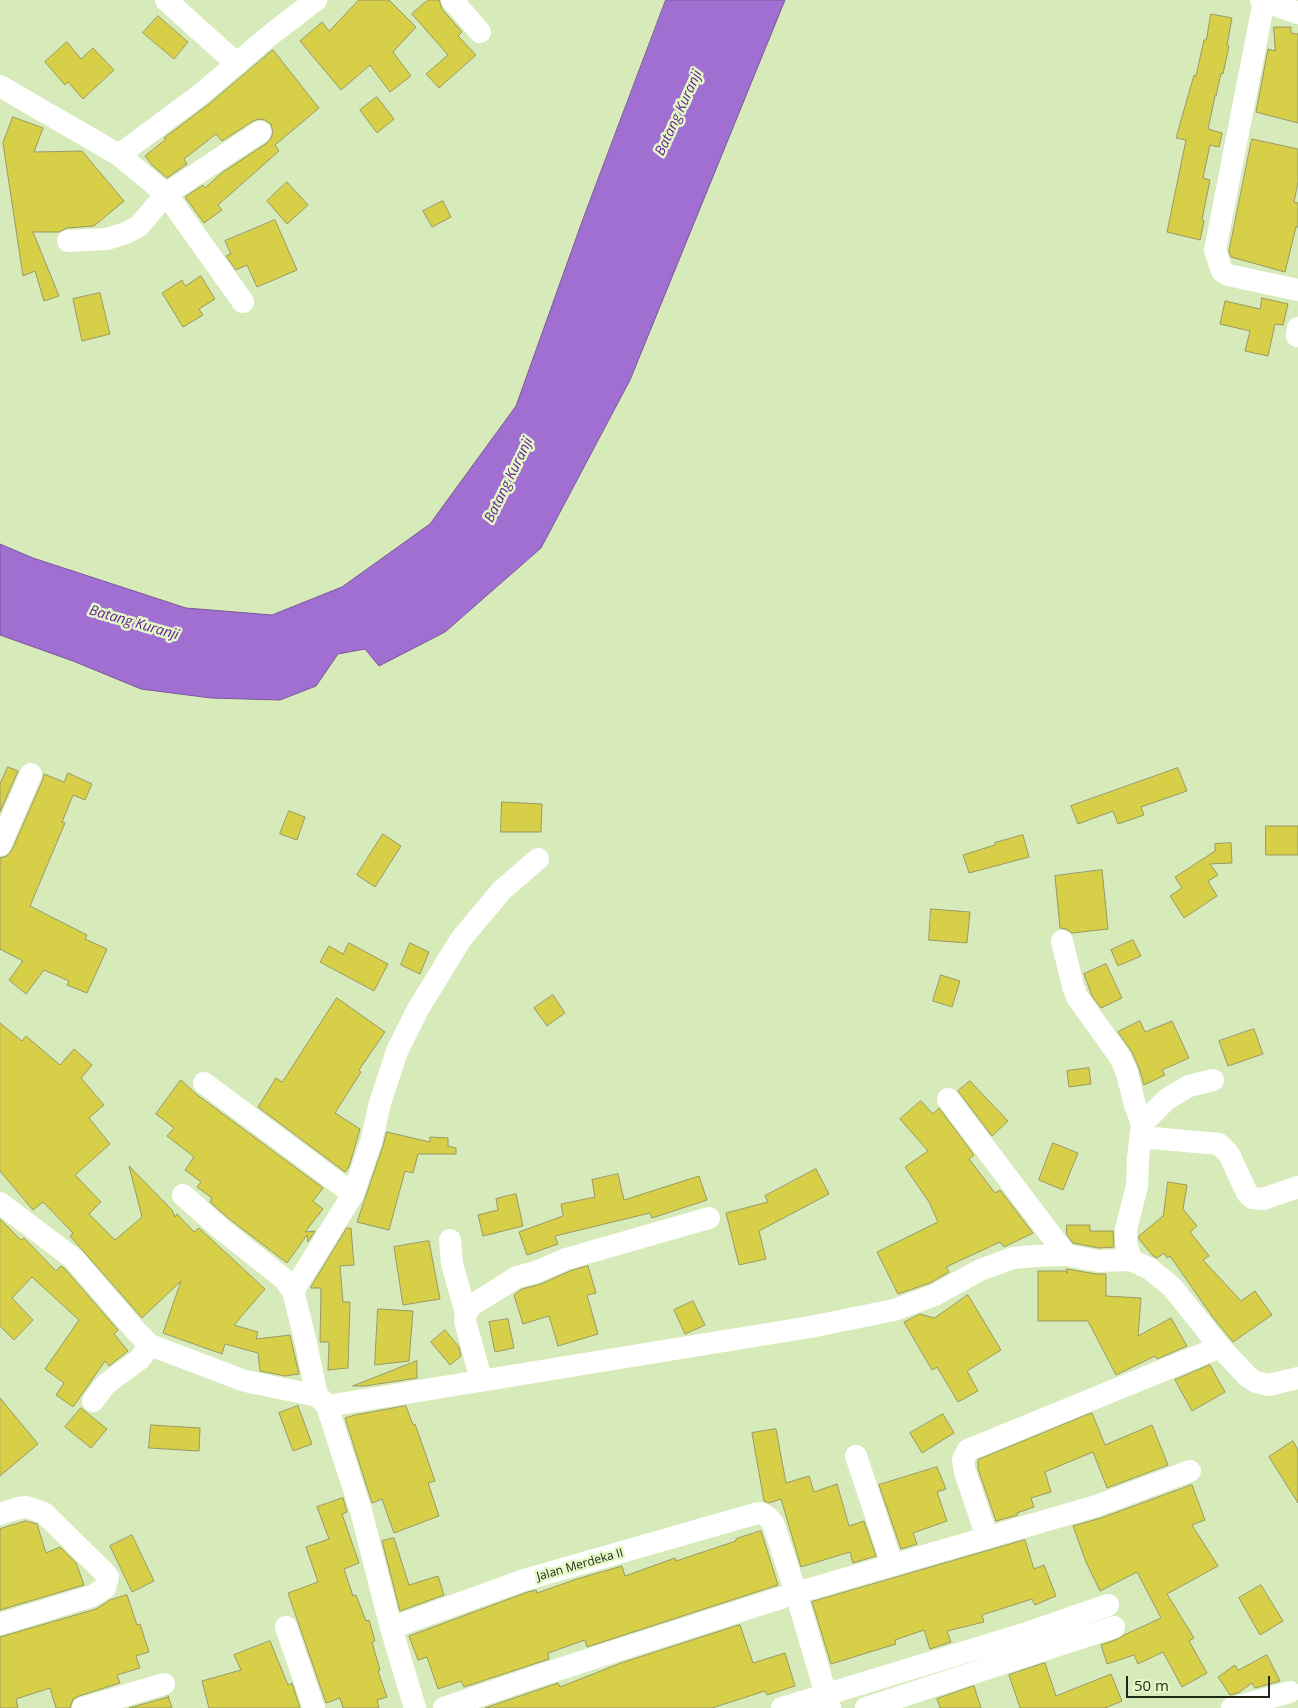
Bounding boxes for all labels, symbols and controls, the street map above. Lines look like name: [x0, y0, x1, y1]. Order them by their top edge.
water label: Batang Kuranji: [652, 68, 706, 158]
water label: Batang Kuranji: [481, 435, 537, 525]
water label: Batang Kuranji: [87, 602, 181, 644]
street label: Jalan Merdeka II: [535, 1546, 625, 1584]
scale bar: [1128, 1666, 1272, 1698]
text: 50 m: [1134, 1675, 1169, 1695]

